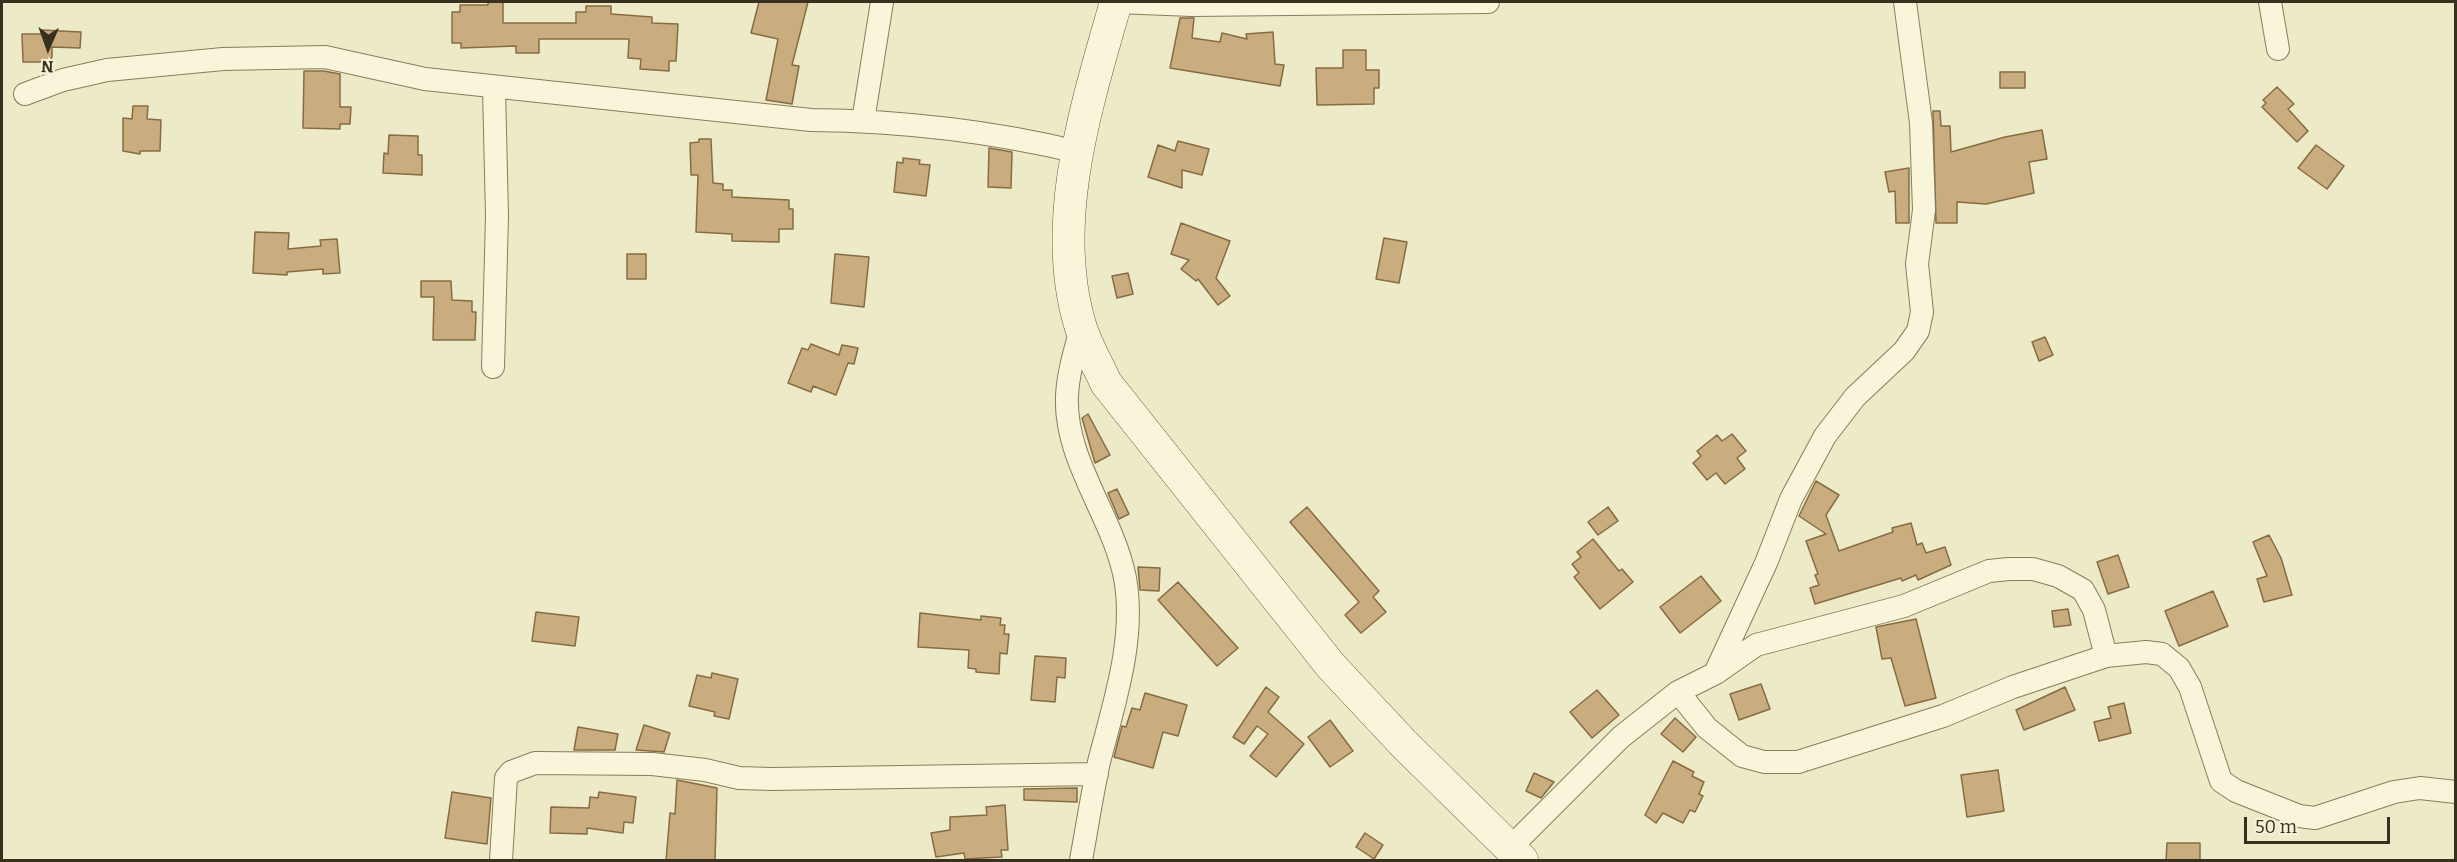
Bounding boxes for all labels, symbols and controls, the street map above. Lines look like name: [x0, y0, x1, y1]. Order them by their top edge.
north arrow: [18, 18, 78, 78]
text: N: [41, 57, 54, 76]
scale bar: [2247, 805, 2392, 843]
text: 50 m: [2255, 816, 2297, 838]

